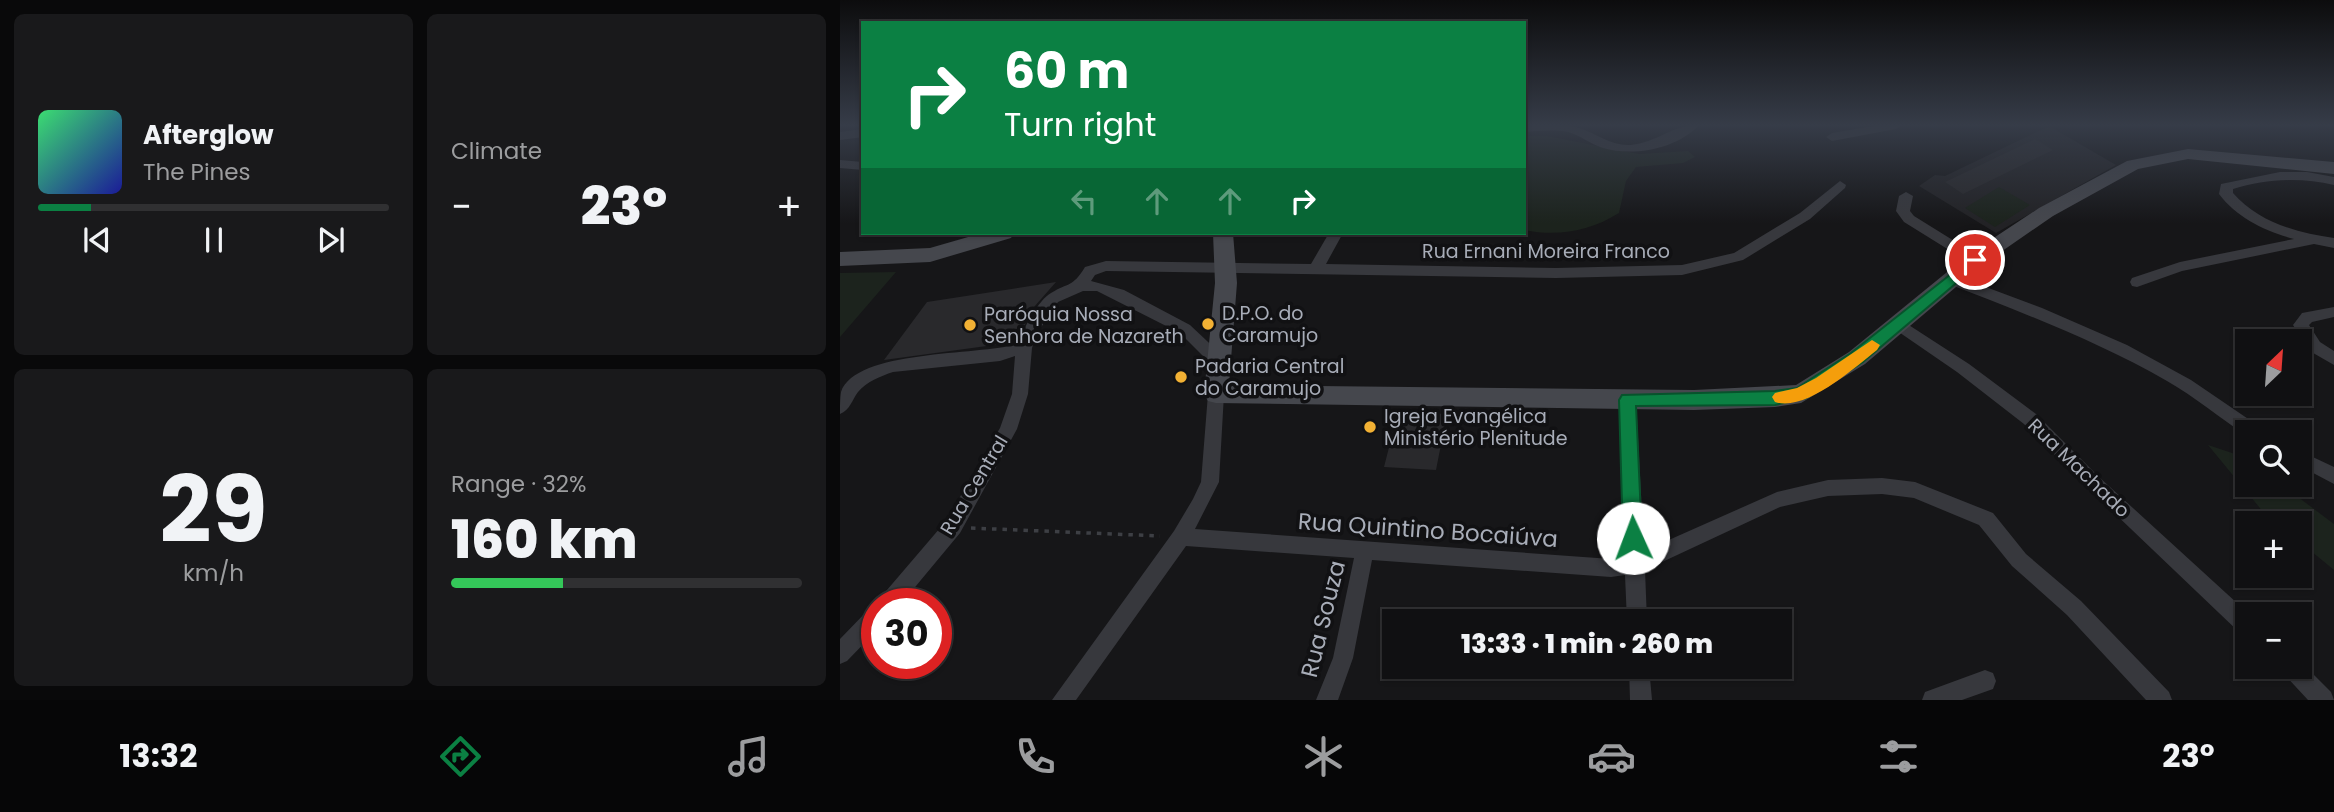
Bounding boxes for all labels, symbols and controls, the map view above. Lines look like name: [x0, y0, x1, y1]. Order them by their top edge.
text: 60 m: [1004, 37, 1129, 105]
icon: right: [889, 49, 980, 140]
text: Turn right: [1004, 102, 1156, 147]
text: Afterglow: [143, 117, 274, 153]
text: Climate: [451, 135, 542, 167]
text: The Pines: [143, 156, 251, 188]
text: 23°: [581, 170, 667, 243]
text: −: [451, 180, 472, 233]
text: +: [776, 180, 802, 233]
icon: left: [1065, 182, 1103, 220]
icon: ahead: [1138, 182, 1176, 220]
icon: ahead: [1211, 182, 1249, 220]
icon: right: [1284, 182, 1322, 220]
icon: previous: [78, 221, 116, 259]
icon: pause: [195, 221, 233, 259]
icon: next: [312, 221, 350, 259]
pin: [1945, 230, 2005, 290]
street label: Rua Ernani Moreira Franco: [1422, 238, 1670, 265]
icon: arrive: [1956, 241, 1994, 279]
place label: D.P.O. do Caramujo: [1222, 300, 1318, 349]
place label: Paróquia Nossa Senhora de Nazareth: [984, 301, 1184, 350]
marker: D.P.O. do Caramujo: [1200, 316, 1216, 332]
marker: Paróquia Nossa Senhora de Nazareth: [962, 317, 978, 333]
north arrow: [2235, 329, 2312, 406]
map controls: [2235, 329, 2312, 679]
place label: Padaria Central do Caramujo: [1195, 353, 1344, 402]
marker: Padaria Central do Caramujo: [1173, 369, 1189, 385]
place label: Igreja Evangélica Ministério Plenitude: [1384, 403, 1567, 452]
street label: Rua Machado: [2022, 412, 2136, 524]
marker: Igreja Evangélica Ministério Plenitude: [1362, 419, 1378, 435]
button: search: [2235, 420, 2312, 497]
street label: Rua Central: [934, 430, 1014, 540]
text: 29: [160, 446, 267, 574]
text: Range · 32%: [451, 468, 586, 500]
position arrow: [1596, 501, 1670, 575]
text: 160 km: [451, 503, 637, 576]
street label: Rua Quintino Bocaiúva: [1297, 505, 1559, 555]
button: +: [2235, 511, 2312, 588]
text: km/h: [183, 557, 244, 589]
street label: Rua Souza: [1293, 557, 1353, 681]
speed limit sign: 30: [861, 588, 952, 679]
button: −: [2235, 602, 2312, 679]
text: 13:33 · 1 min · 260 m: [1461, 626, 1713, 662]
icon: directions: [436, 732, 485, 781]
icon: music: [724, 732, 773, 781]
icon: phone: [1011, 732, 1060, 781]
icon: climate: [1299, 732, 1348, 781]
icon: car: [1587, 732, 1636, 781]
icon: filters: [1874, 732, 1923, 781]
text: 13:32: [119, 733, 197, 778]
text: 23°: [2162, 733, 2215, 778]

